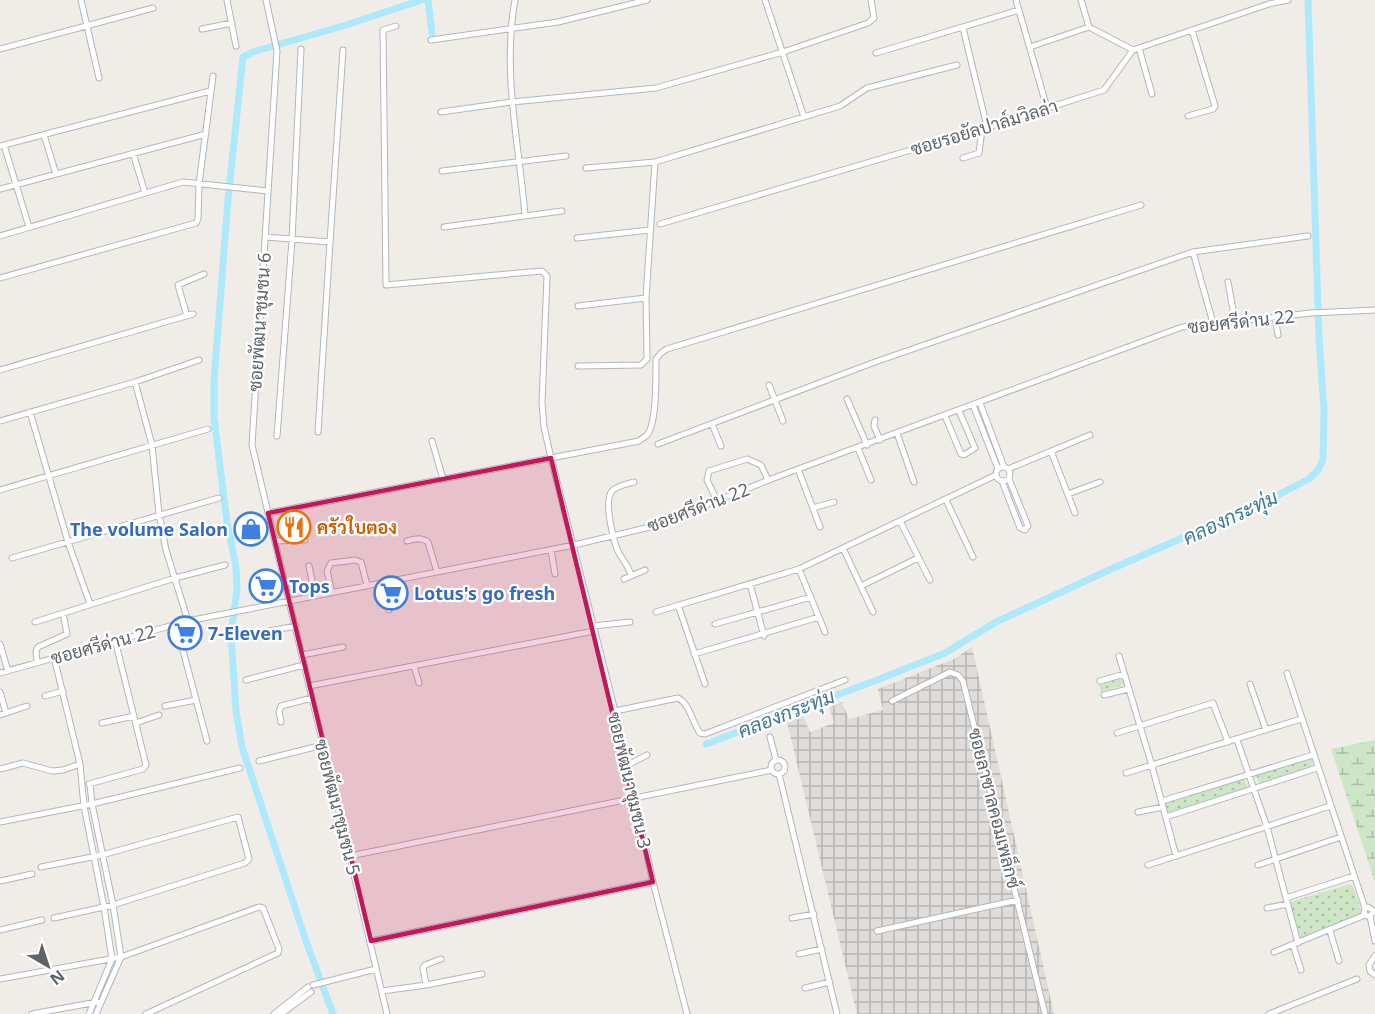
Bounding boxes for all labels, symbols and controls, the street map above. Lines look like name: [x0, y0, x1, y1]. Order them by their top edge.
street label: ซอยรอยัลปาล์มวิลล่า: [907, 93, 1061, 161]
street label: ซอยพัฒนาชุมชน 6: [242, 252, 277, 392]
street label: ซอยศรีด่าน 22: [1186, 303, 1296, 339]
street label: ซอยศรีด่าน 22: [643, 477, 753, 537]
water label: คลองกระทุ่ม: [1178, 483, 1282, 552]
restaurant icon: ครัวใบตอง: [276, 509, 312, 545]
shop icon: The volume Salon: [233, 511, 269, 547]
place label: ครัวใบตอง: [317, 515, 397, 539]
place label: The volume Salon: [70, 517, 228, 541]
supermarket icon: Tops: [248, 568, 284, 604]
place label: Tops: [289, 574, 330, 598]
supermarket icon: Lotus's go fresh: [373, 575, 409, 611]
place label: Lotus's go fresh: [414, 581, 555, 605]
supermarket icon: 7-Eleven: [167, 615, 203, 651]
street label: ซอยศรีด่าน 22: [48, 618, 158, 670]
place label: 7-Eleven: [208, 621, 283, 645]
water label: คลองกระทุ่ม: [734, 682, 839, 745]
street label: ซอยพัฒนาชุมชน 3: [602, 709, 657, 851]
street label: ซอยลาซาลคอมเพล็กซ์: [963, 725, 1027, 891]
street label: ซอยพัฒนาชุมชน 5: [309, 736, 367, 878]
north arrow: [18, 936, 78, 996]
text: N: [45, 965, 69, 990]

